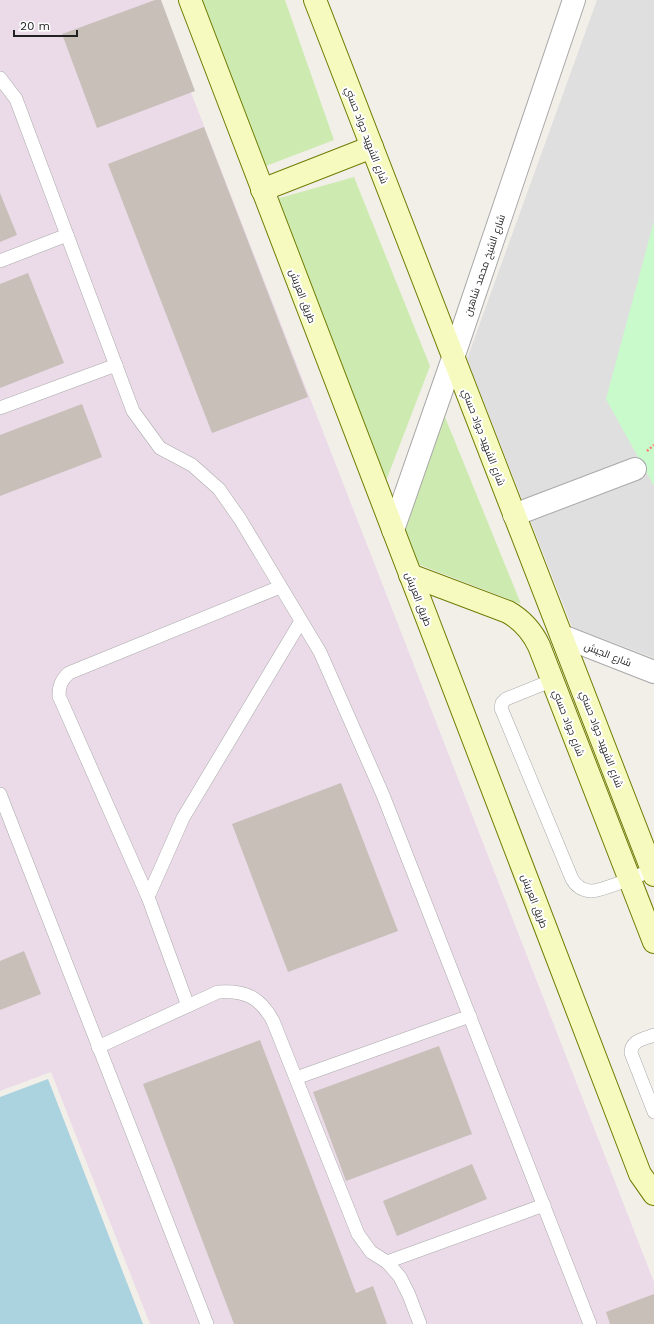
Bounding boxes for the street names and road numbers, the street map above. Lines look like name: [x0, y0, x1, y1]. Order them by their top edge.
street label: شارع الشهيد جواد حسني: [341, 85, 390, 186]
street label: شارع الشيخ محمد شاهين: [462, 213, 508, 318]
street label: طريق العريش: [286, 268, 318, 325]
street label: شارع الشهيد جواد حسني: [458, 387, 507, 488]
street label: طريق العريش: [402, 571, 434, 628]
street label: شارع الجيش: [582, 640, 633, 669]
street label: شارع جواد حسني: [549, 688, 586, 759]
street label: شارع الشهيد جواد حسني: [576, 689, 625, 790]
street label: طريق العريش: [518, 873, 550, 930]

